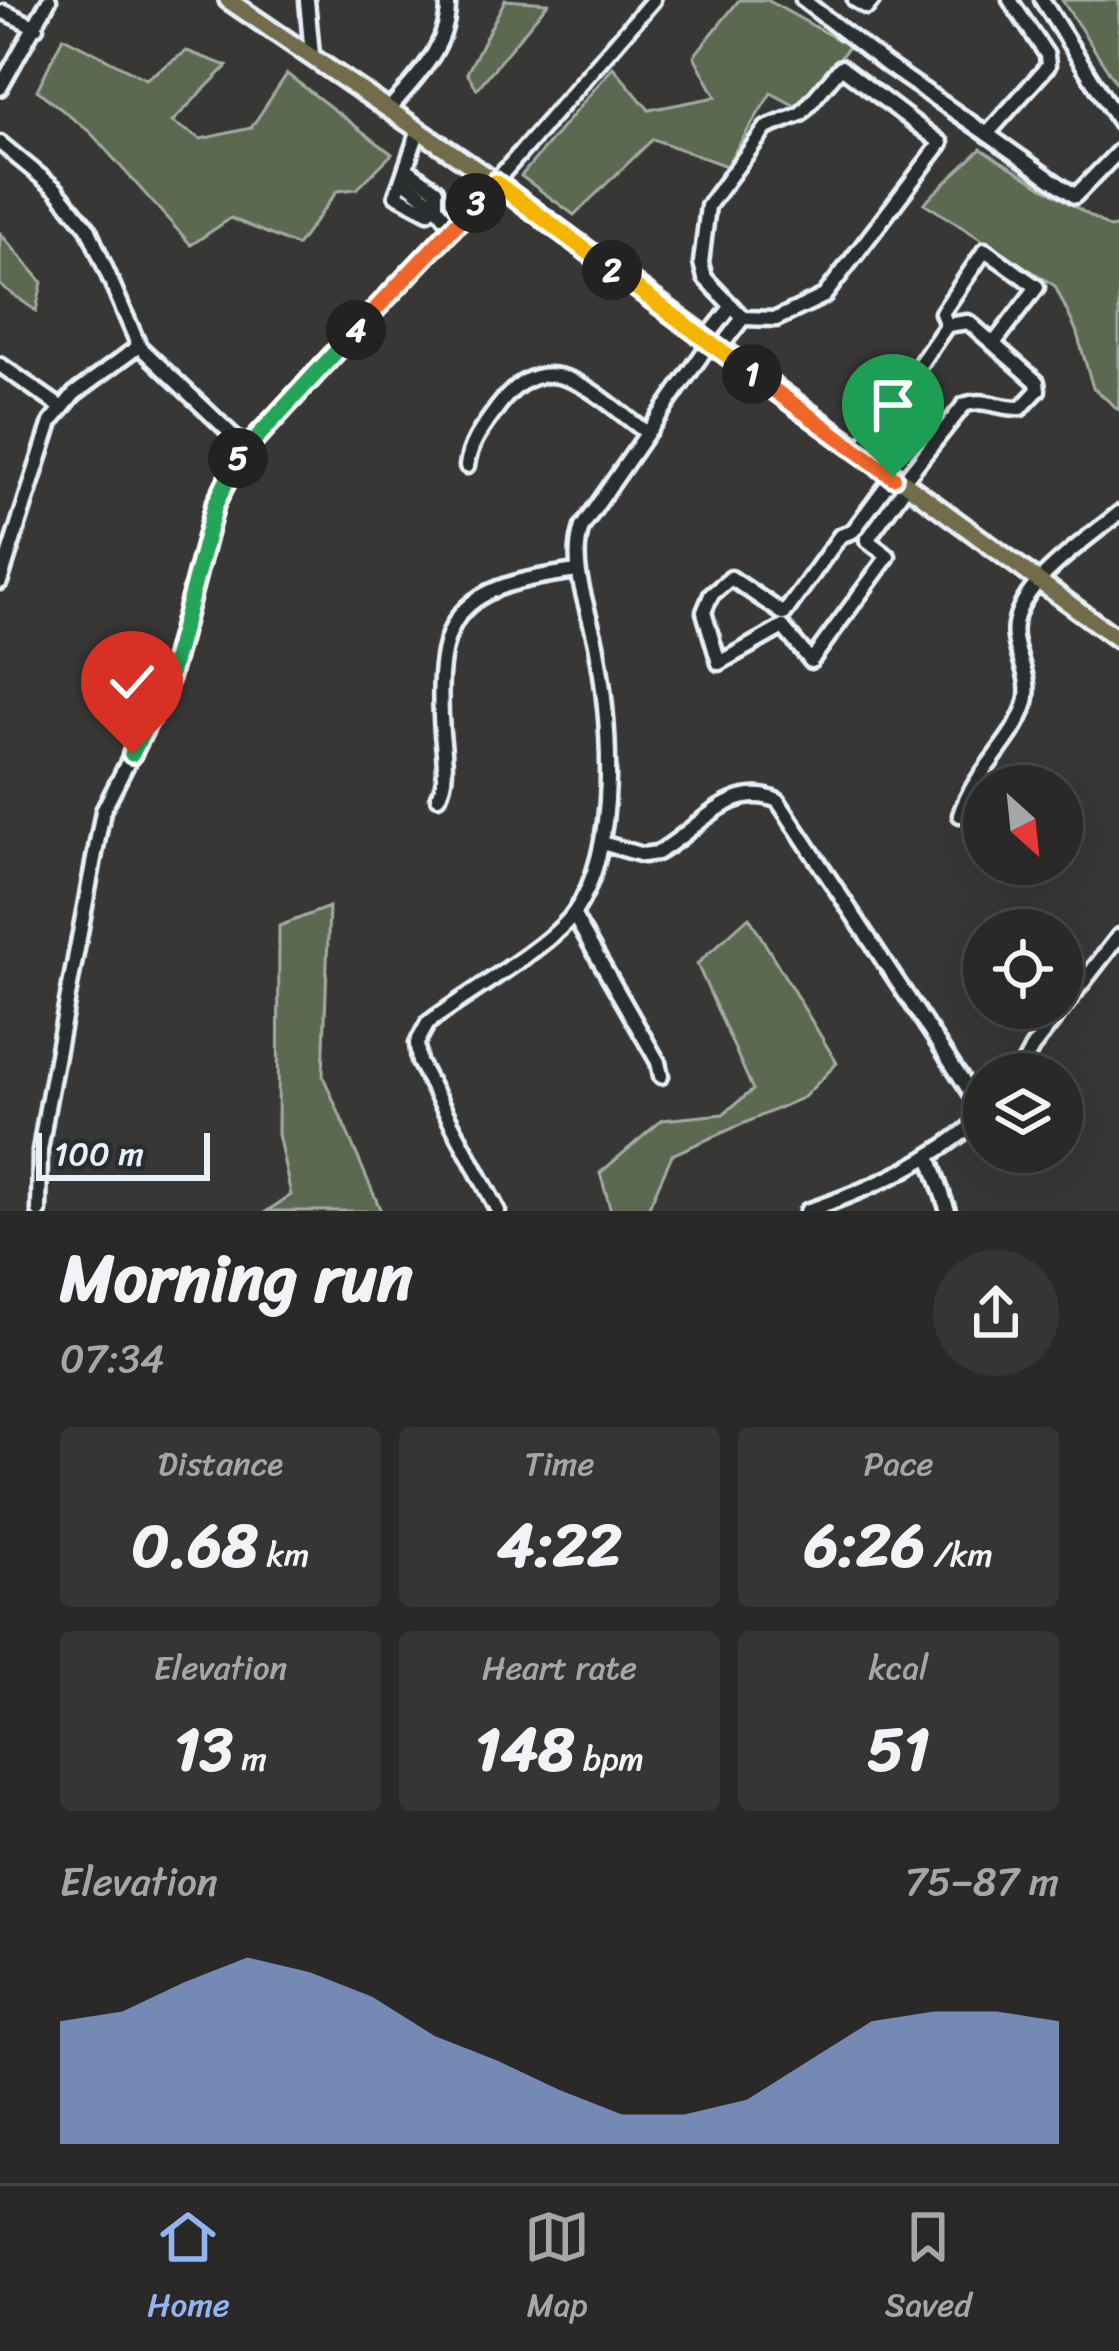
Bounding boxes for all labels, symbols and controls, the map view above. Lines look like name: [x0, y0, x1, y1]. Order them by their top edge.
pin: 3: [446, 173, 506, 233]
text: 3: [467, 174, 485, 232]
pin: 2: [582, 240, 642, 300]
text: 2: [602, 241, 622, 299]
pin: 4: [326, 300, 386, 360]
text: 4: [346, 301, 366, 359]
pin: 1: [722, 344, 782, 404]
text: 1: [745, 345, 759, 403]
pin: [842, 354, 944, 477]
icon: arrive: [860, 372, 926, 438]
pin: 5: [208, 428, 268, 488]
text: 5: [228, 429, 248, 487]
pin: [81, 631, 183, 754]
icon: check: [99, 649, 165, 715]
north arrow: [963, 765, 1083, 885]
map controls: [963, 765, 1083, 1173]
button: locate: [963, 909, 1083, 1029]
button: layers: [963, 1053, 1083, 1173]
text: 100 m: [54, 1125, 144, 1183]
scale bar: [36, 1127, 210, 1180]
text: Morning run: [60, 1220, 413, 1337]
button: share: [933, 1250, 1059, 1376]
text: 07:34: [60, 1324, 164, 1393]
text: Distance: [158, 1435, 283, 1493]
text: Time: [525, 1435, 594, 1493]
text: Pace: [863, 1435, 934, 1493]
text: 0.68: [132, 1493, 258, 1599]
text: 4:22: [497, 1493, 622, 1599]
text: 6:26: [804, 1493, 925, 1599]
text: km: [258, 1526, 309, 1584]
text: /km: [925, 1526, 993, 1584]
text: Elevation: [154, 1639, 287, 1697]
text: Heart rate: [482, 1639, 637, 1697]
text: kcal: [869, 1639, 928, 1697]
text: 13: [174, 1697, 233, 1803]
text: 148: [475, 1697, 574, 1803]
text: 51: [867, 1697, 930, 1803]
text: m: [233, 1730, 267, 1788]
text: bpm: [574, 1730, 644, 1788]
text: Elevation: [60, 1847, 218, 1916]
text: 75–87 m: [905, 1847, 1059, 1916]
tab: Home: [147, 2204, 230, 2334]
tab: Map: [524, 2204, 590, 2334]
tab: Saved: [885, 2204, 972, 2334]

